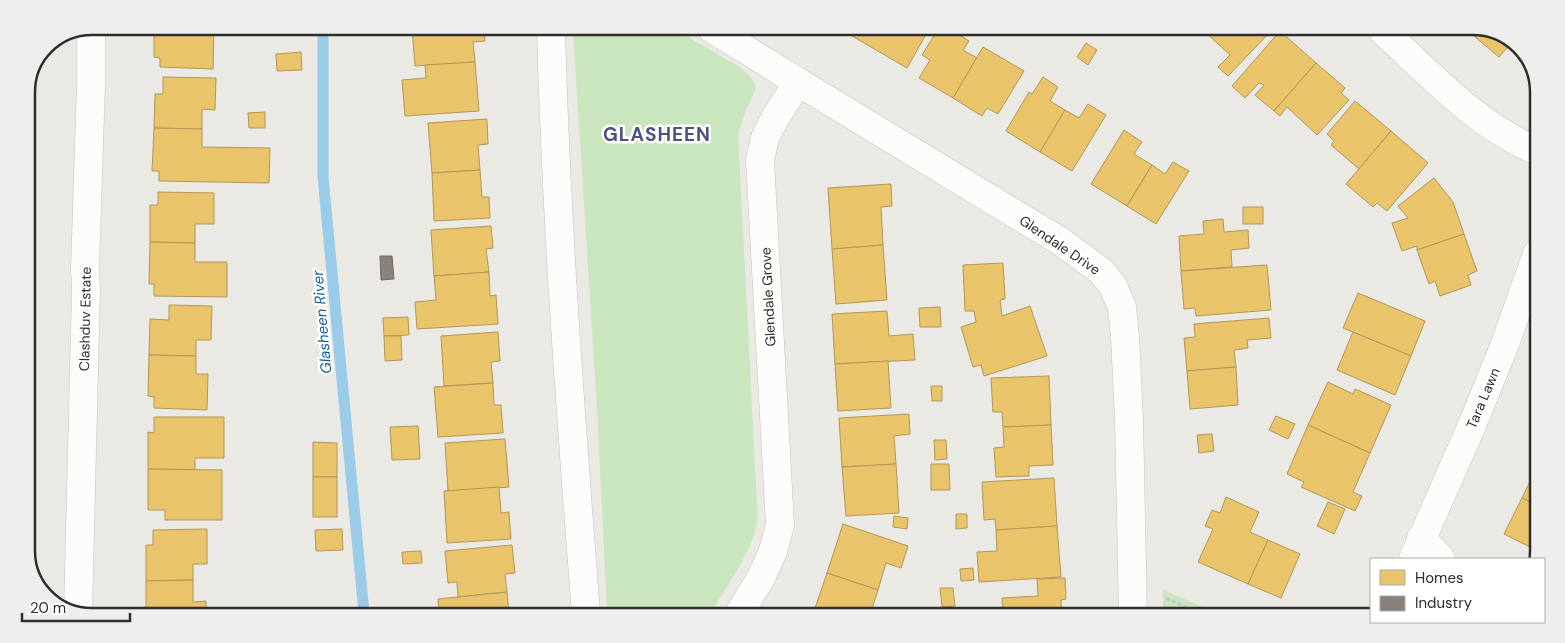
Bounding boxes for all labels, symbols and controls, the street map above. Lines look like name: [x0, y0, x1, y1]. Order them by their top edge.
district label: GLASHEEN: [603, 122, 711, 147]
street label: Glendale Drive: [1016, 211, 1104, 279]
street label: Glendale Grove: [756, 247, 780, 347]
street label: Clashduv Estate: [75, 267, 95, 371]
water label: Glasheen River: [307, 269, 336, 375]
street label: Tara Lawn: [1462, 365, 1504, 431]
legend: [1370, 558, 1545, 623]
text: Homes: [1415, 568, 1464, 588]
scale bar: [22, 590, 130, 622]
text: Industry: [1415, 593, 1473, 613]
text: 20 m: [30, 598, 66, 618]

